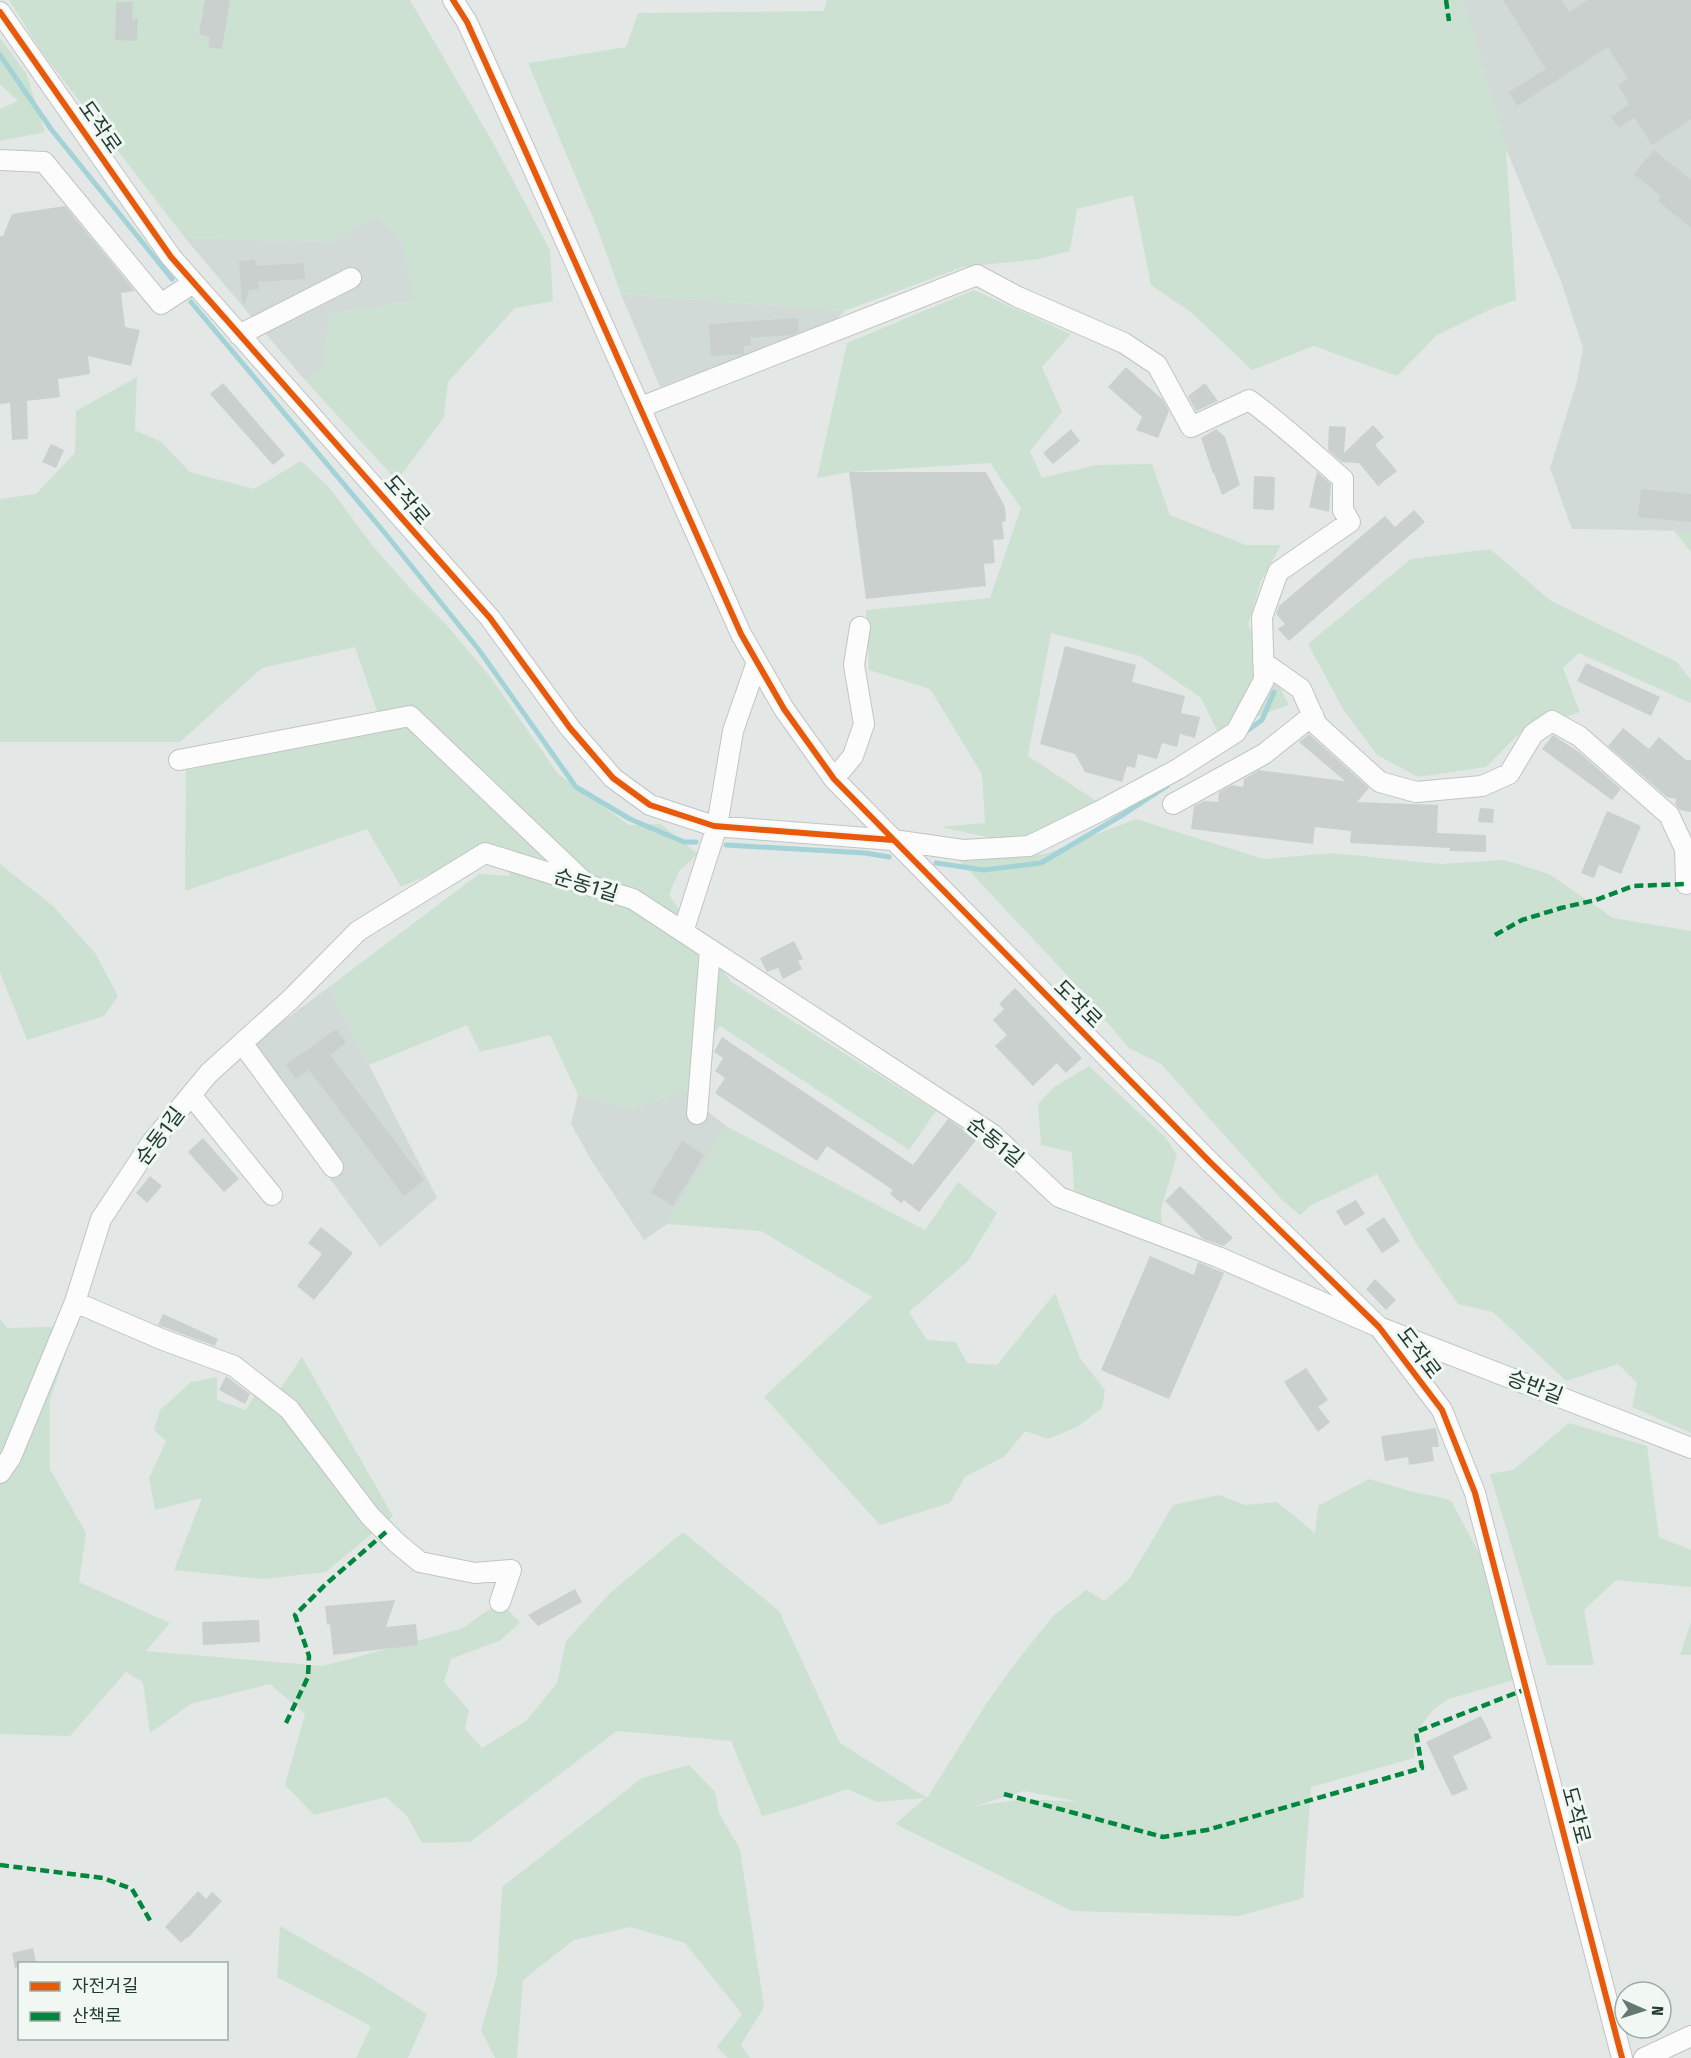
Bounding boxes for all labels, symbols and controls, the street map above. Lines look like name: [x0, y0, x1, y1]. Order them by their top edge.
street label: 도작로: [73, 96, 127, 158]
street label: 도작로: [378, 470, 436, 530]
street label: 순동1길: [551, 863, 621, 907]
street label: 도작로: [1048, 974, 1108, 1034]
street label: 순동1길: [130, 1102, 190, 1170]
street label: 순동1길: [961, 1111, 1029, 1173]
street label: 도작로: [1391, 1322, 1447, 1384]
street label: 승반길: [1503, 1364, 1567, 1410]
street label: 도작로: [1556, 1784, 1596, 1846]
legend: [18, 1962, 228, 2040]
text: 자전거길: [72, 1975, 138, 1997]
north arrow: [1613, 1980, 1673, 2040]
text: 산책로: [72, 2005, 122, 2027]
text: N: [1648, 2005, 1667, 2016]

